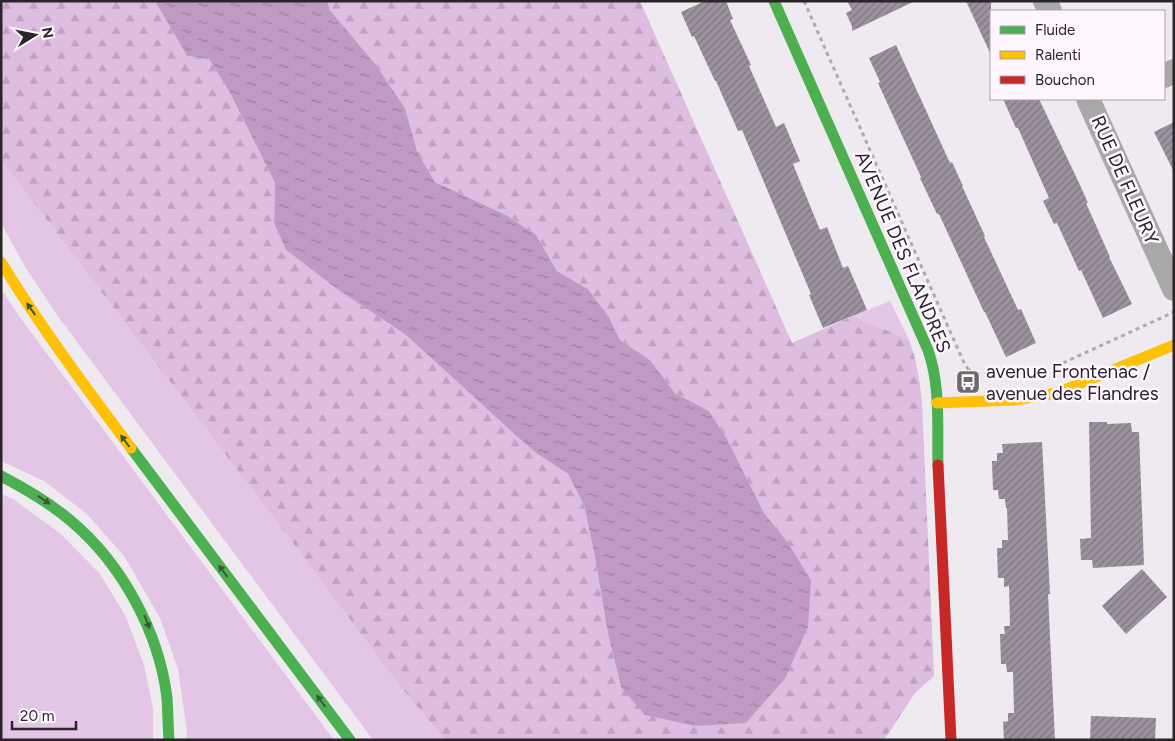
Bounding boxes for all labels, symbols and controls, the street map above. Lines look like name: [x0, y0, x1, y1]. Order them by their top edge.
north arrow: [10, 10, 60, 60]
legend: [990, 10, 1165, 100]
text: Fluide: [1035, 21, 1075, 39]
text: N: [38, 26, 57, 40]
text: Ralenti: [1035, 46, 1081, 64]
text: Bouchon: [1035, 71, 1095, 89]
street label: RUE DE FLEURY: [1086, 112, 1164, 248]
street label: AVENUE DES FLANDRES: [850, 148, 956, 356]
one-way arrow: [26, 302, 36, 316]
place label: avenue Frontenac / avenue des Flandres: [986, 360, 1159, 405]
bus stop icon: avenue Frontenac / avenue des Flandres: [955, 369, 981, 395]
one-way arrow: [120, 435, 131, 448]
one-way arrow: [37, 495, 51, 504]
one-way arrow: [218, 564, 228, 578]
one-way arrow: [143, 615, 151, 630]
one-way arrow: [316, 694, 326, 708]
scale bar: [12, 698, 76, 730]
text: 20 m: [20, 707, 54, 725]

